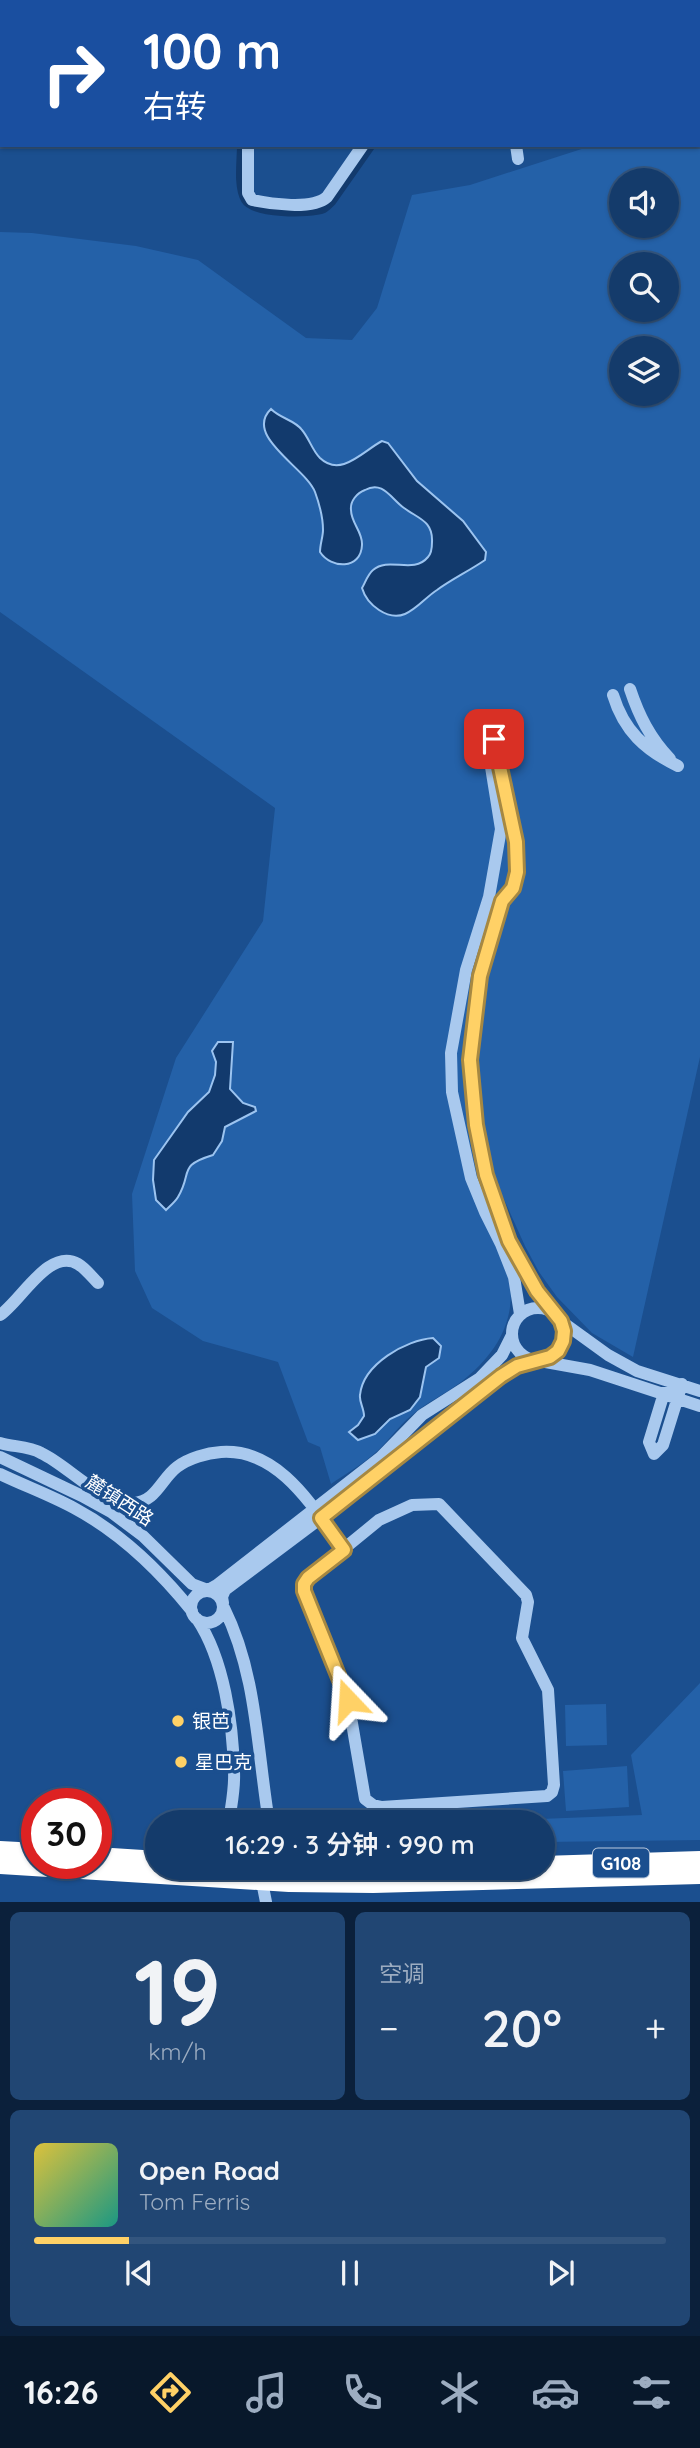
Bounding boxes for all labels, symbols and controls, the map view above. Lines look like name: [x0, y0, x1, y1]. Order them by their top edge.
text: 100 m: [143, 20, 281, 81]
icon: right: [28, 28, 119, 119]
text: 右转: [143, 86, 207, 126]
map controls: [609, 168, 679, 406]
button: sound: [609, 168, 679, 238]
button: search: [609, 252, 679, 322]
button: layers: [609, 336, 679, 406]
pin: [464, 709, 524, 769]
icon: arrive: [475, 720, 513, 758]
street label: 麓镇西路: [82, 1469, 158, 1531]
position arrow: [311, 1663, 385, 1737]
place label: 银芭: [192, 1709, 230, 1733]
marker: 银芭: [170, 1713, 186, 1729]
place label: 星巴克: [195, 1750, 252, 1774]
marker: 星巴克: [173, 1754, 189, 1770]
speed limit sign: 30: [21, 1788, 112, 1879]
text: 16:29 · 3 分钟 · 990 m: [225, 1828, 475, 1861]
road number: G108: [593, 1849, 649, 1878]
text: 19: [134, 1934, 221, 2048]
text: 空调: [379, 1959, 425, 1988]
text: 20°: [481, 1995, 562, 2060]
text: −: [379, 2004, 399, 2052]
text: +: [645, 2004, 666, 2052]
text: km/h: [148, 2037, 207, 2066]
text: Open Road: [139, 2154, 280, 2187]
text: Tom Ferris: [139, 2187, 250, 2216]
icon: previous: [120, 2254, 158, 2292]
icon: pause: [331, 2254, 369, 2292]
icon: next: [542, 2254, 580, 2292]
icon: directions: [146, 2368, 195, 2417]
icon: music: [242, 2368, 291, 2417]
icon: phone: [338, 2368, 387, 2417]
icon: climate: [435, 2368, 484, 2417]
icon: car: [531, 2368, 580, 2417]
icon: filters: [627, 2368, 676, 2417]
text: 16:26: [24, 2372, 98, 2412]

